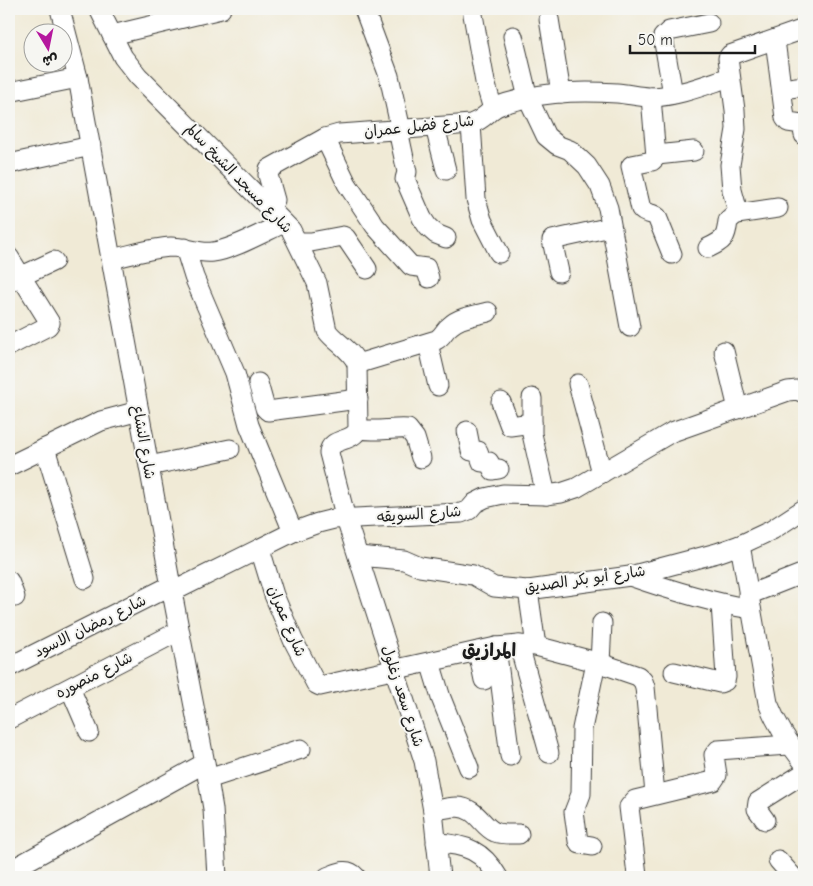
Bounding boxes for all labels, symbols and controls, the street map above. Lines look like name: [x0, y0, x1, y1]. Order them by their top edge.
north arrow: [22, 22, 72, 72]
scale bar: [630, 22, 756, 54]
text: 50 m: [638, 31, 673, 49]
text: ش: [41, 51, 59, 70]
street label: شارع فضل عمران: [363, 111, 475, 142]
street label: شارع مسجد الشيخ سالم: [180, 119, 296, 238]
street label: شارع النشاع: [128, 403, 159, 481]
street label: شارع السويقه: [376, 502, 462, 527]
street label: شارع أبو بكر الصديق: [523, 562, 647, 597]
street label: شارع عمران: [263, 583, 310, 660]
street label: شارع رمضان الاسود: [31, 591, 149, 662]
district label: المرازيق: [462, 640, 516, 661]
street label: شارع سعد زغلول: [377, 643, 428, 749]
street label: شارع منصوره: [52, 648, 136, 703]

